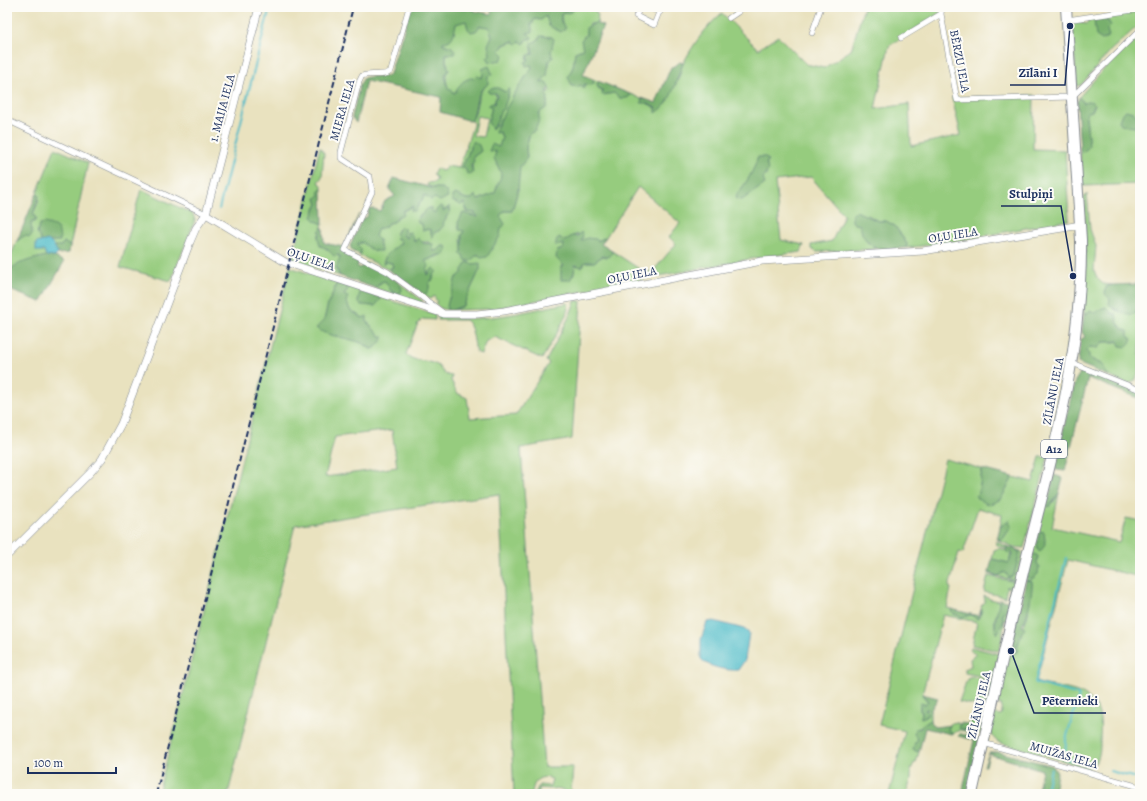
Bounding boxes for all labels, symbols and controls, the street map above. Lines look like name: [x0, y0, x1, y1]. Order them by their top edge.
street label: BĒRZU IELA: [946, 28, 974, 95]
callout: Zīlāni I: [1010, 60, 1065, 85]
text: Zīlāni I: [1018, 64, 1058, 81]
street label: 1. MAIJA IELA: [205, 71, 239, 144]
street label: MIERA IELA: [326, 77, 359, 143]
callout: Stulpiņi: [1001, 181, 1061, 206]
text: Stulpiņi: [1009, 185, 1053, 202]
street label: OĻU IELA: [927, 223, 980, 247]
street label: OĻU IELA: [285, 243, 338, 275]
street label: OĻU IELA: [606, 262, 659, 288]
street label: ZĪLĀNU IELA: [1039, 355, 1068, 426]
road number: A12: [1041, 440, 1067, 458]
street label: ZĪLĀNU IELA: [963, 669, 995, 740]
callout: Pēternieki: [1034, 688, 1106, 713]
text: Pēternieki: [1042, 692, 1098, 709]
street label: MUIŽAS IELA: [1028, 738, 1101, 773]
scale bar: [28, 749, 116, 775]
text: 100 m: [34, 755, 63, 771]

